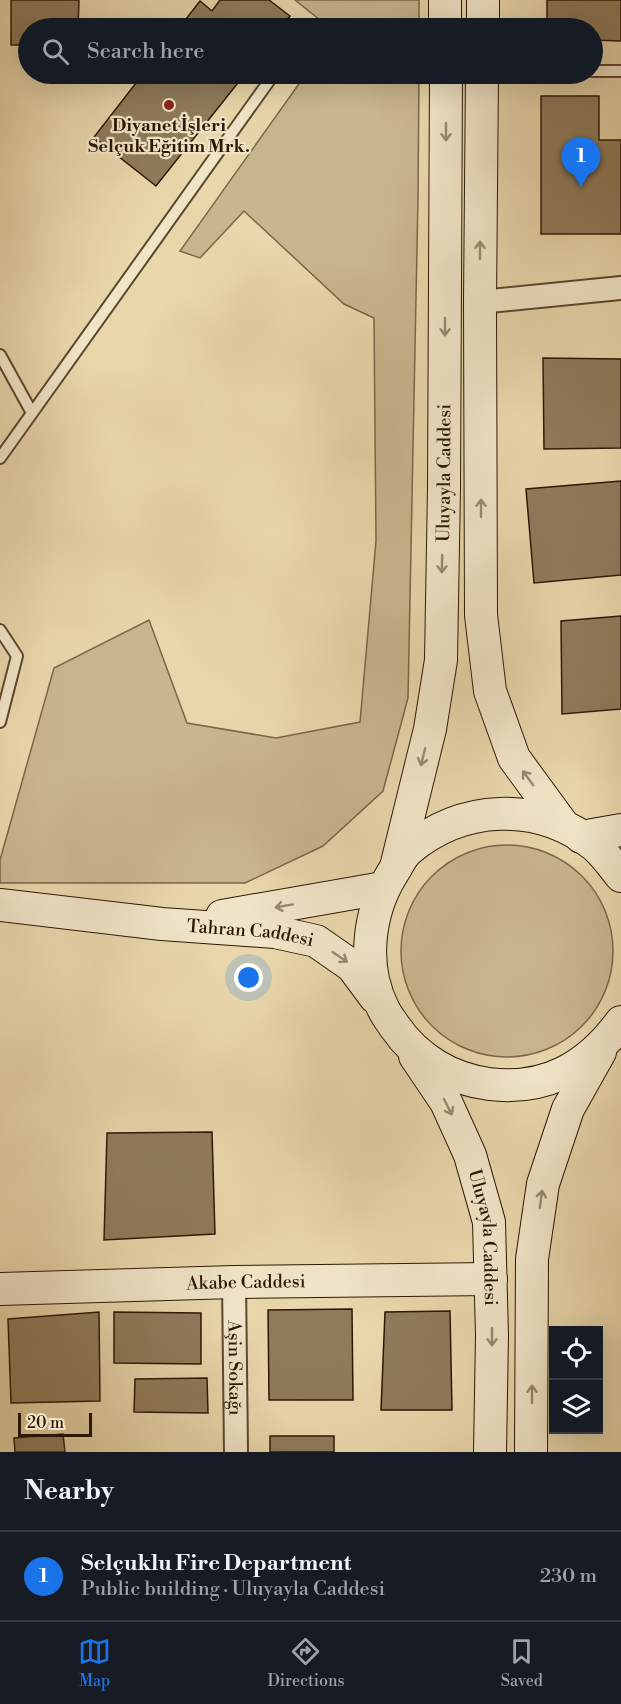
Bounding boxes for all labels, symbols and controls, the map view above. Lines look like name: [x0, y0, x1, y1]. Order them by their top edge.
search box: [18, 18, 603, 84]
icon: search: [39, 35, 72, 68]
text: Search here: [87, 38, 204, 65]
marker: Diyanet İşleri Selçuk Eğitim Mrk.: [162, 98, 176, 112]
place label: Diyanet İşleri Selçuk Eğitim Mrk.: [88, 114, 250, 158]
one-way arrow: [440, 121, 452, 141]
pin: 1: [562, 138, 600, 187]
one-way arrow: [474, 241, 486, 261]
one-way arrow: [439, 316, 451, 336]
street label: Uluyayla Caddesi: [432, 404, 456, 542]
one-way arrow: [475, 499, 487, 519]
one-way arrow: [437, 553, 448, 573]
one-way arrow: [417, 748, 429, 767]
one-way arrow: [522, 770, 535, 786]
one-way arrow: [275, 901, 295, 912]
street label: Tahran Caddesi: [186, 914, 316, 952]
one-way arrow: [331, 952, 348, 964]
your location: [234, 963, 263, 992]
one-way arrow: [442, 1098, 454, 1116]
street label: Uluyayla Caddesi: [463, 1166, 503, 1306]
one-way arrow: [535, 1190, 546, 1210]
street label: Akabe Caddesi: [185, 1270, 306, 1295]
street label: Aşin Sokağı: [223, 1319, 247, 1416]
one-way arrow: [486, 1326, 498, 1346]
map controls: [549, 1326, 603, 1434]
button: locate: [549, 1326, 603, 1380]
button: layers: [549, 1380, 603, 1434]
one-way arrow: [526, 1384, 538, 1404]
scale bar: [18, 1410, 92, 1438]
text: 20 m: [27, 1413, 64, 1433]
text: Nearby: [24, 1475, 114, 1507]
text: Selçuklu Fire Department: [81, 1550, 351, 1577]
text: 1: [39, 1564, 48, 1589]
text: 230 m: [540, 1564, 597, 1589]
text: Public building · Uluyayla Caddesi: [81, 1577, 385, 1602]
tab: Map: [78, 1635, 111, 1691]
tab: Directions: [267, 1635, 345, 1691]
tab: Saved: [501, 1635, 543, 1691]

